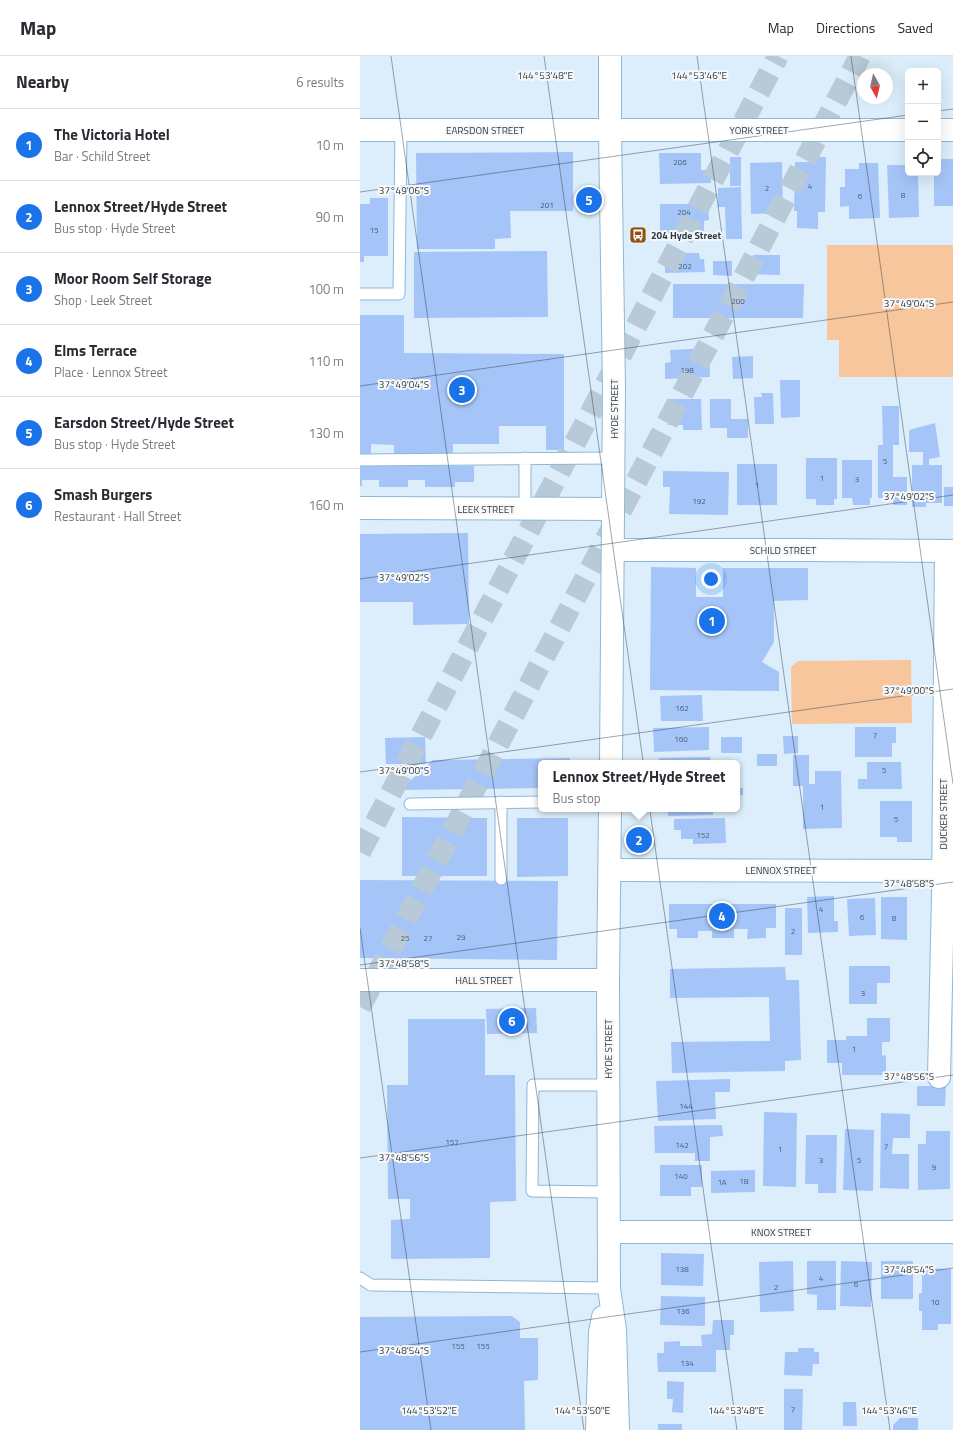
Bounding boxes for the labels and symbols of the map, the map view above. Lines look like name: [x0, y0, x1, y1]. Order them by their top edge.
text: 144°53'48"E: [517, 68, 574, 83]
text: 144°53'46"E: [671, 68, 728, 83]
north arrow: [857, 68, 893, 104]
street label: EARSDON STREET: [446, 123, 525, 138]
street label: YORK STREET: [730, 123, 789, 138]
house number: 206: [673, 156, 687, 168]
house number: 4: [808, 180, 813, 192]
house number: 2: [765, 182, 769, 194]
text: 37°49'06"S: [379, 183, 429, 198]
pin: 5: [576, 185, 602, 215]
house number: 8: [901, 189, 906, 201]
house number: 6: [858, 190, 863, 202]
house number: 201: [540, 199, 554, 211]
house number: 204: [677, 206, 691, 218]
house number: 15: [370, 224, 379, 236]
bus stop icon: 204 Hyde Street: [628, 225, 648, 245]
place label: 204 Hyde Street: [651, 228, 721, 243]
house number: 202: [678, 260, 692, 272]
house number: 200: [731, 295, 745, 307]
text: 37°49'04"S: [884, 296, 934, 311]
house number: 198: [680, 364, 694, 376]
pin: 3: [449, 375, 475, 405]
text: 37°49'04"S: [379, 377, 429, 392]
street label: HYDE STREET: [607, 379, 622, 439]
house number: 5: [883, 455, 888, 467]
house number: 1: [820, 472, 824, 484]
house number: 3: [855, 473, 859, 485]
house number: 1: [755, 479, 759, 491]
text: 37°49'02"S: [884, 489, 934, 504]
house number: 192: [692, 495, 706, 507]
street label: LEEK STREET: [458, 502, 515, 517]
street label: SCHILD STREET: [750, 543, 817, 558]
your location: [701, 569, 721, 589]
text: 37°49'02"S: [379, 570, 429, 585]
pin: 1: [699, 606, 725, 636]
text: 37°49'00"S: [884, 683, 934, 698]
house number: 162: [675, 702, 689, 714]
house number: 7: [873, 729, 877, 741]
house number: 160: [674, 733, 688, 745]
text: 37°49'00"S: [379, 763, 429, 778]
house number: 5: [882, 764, 887, 776]
street label: DUCKER STREET: [936, 778, 951, 850]
house number: 1: [820, 801, 824, 813]
house number: 5: [894, 813, 899, 825]
pin: 2: [626, 825, 652, 855]
house number: 152: [696, 829, 710, 841]
street label: LENNOX STREET: [745, 863, 817, 878]
text: 37°48'58"S: [884, 876, 934, 891]
pin: 4: [709, 901, 735, 931]
house number: 4: [819, 903, 824, 915]
house number: 6: [860, 911, 865, 923]
house number: 8: [892, 912, 897, 924]
house number: 2: [791, 925, 795, 937]
house number: 29: [457, 931, 466, 943]
house number: 25: [401, 932, 410, 944]
house number: 27: [424, 932, 432, 944]
text: 37°48'58"S: [379, 956, 429, 971]
street label: HALL STREET: [455, 973, 514, 988]
house number: 3: [861, 987, 865, 999]
pin: 6: [499, 1006, 525, 1036]
street label: HYDE STREET: [601, 1019, 616, 1079]
house number: 1: [852, 1043, 856, 1055]
text: 37°48'56"S: [884, 1069, 934, 1084]
house number: 144: [679, 1100, 693, 1112]
house number: 157: [445, 1136, 459, 1148]
house number: 142: [675, 1139, 689, 1151]
house number: 7: [884, 1140, 888, 1152]
house number: 1: [778, 1143, 782, 1155]
text: 37°48'56"S: [379, 1150, 429, 1165]
house number: 3: [819, 1154, 823, 1166]
house number: 5: [857, 1154, 862, 1166]
house number: 9: [932, 1161, 937, 1173]
house number: 140: [674, 1170, 688, 1182]
house number: 1B: [739, 1175, 749, 1187]
house number: 1A: [717, 1176, 727, 1188]
street label: KNOX STREET: [751, 1225, 812, 1240]
text: 37°48'54"S: [884, 1262, 934, 1277]
house number: 138: [675, 1263, 689, 1275]
house number: 4: [819, 1272, 824, 1284]
house number: 6: [854, 1278, 859, 1290]
house number: 2: [774, 1281, 778, 1293]
house number: 10: [931, 1296, 940, 1308]
house number: 136: [676, 1305, 690, 1317]
house number: 155: [451, 1340, 465, 1352]
house number: 155: [476, 1340, 490, 1352]
text: 37°48'54"S: [379, 1343, 429, 1358]
house number: 134: [680, 1357, 694, 1369]
text: 144°53'52"E: [401, 1403, 458, 1418]
text: 144°53'50"E: [554, 1403, 611, 1418]
text: 144°53'48"E: [708, 1403, 765, 1418]
house number: 7: [791, 1403, 795, 1415]
text: 144°53'46"E: [861, 1403, 918, 1418]

